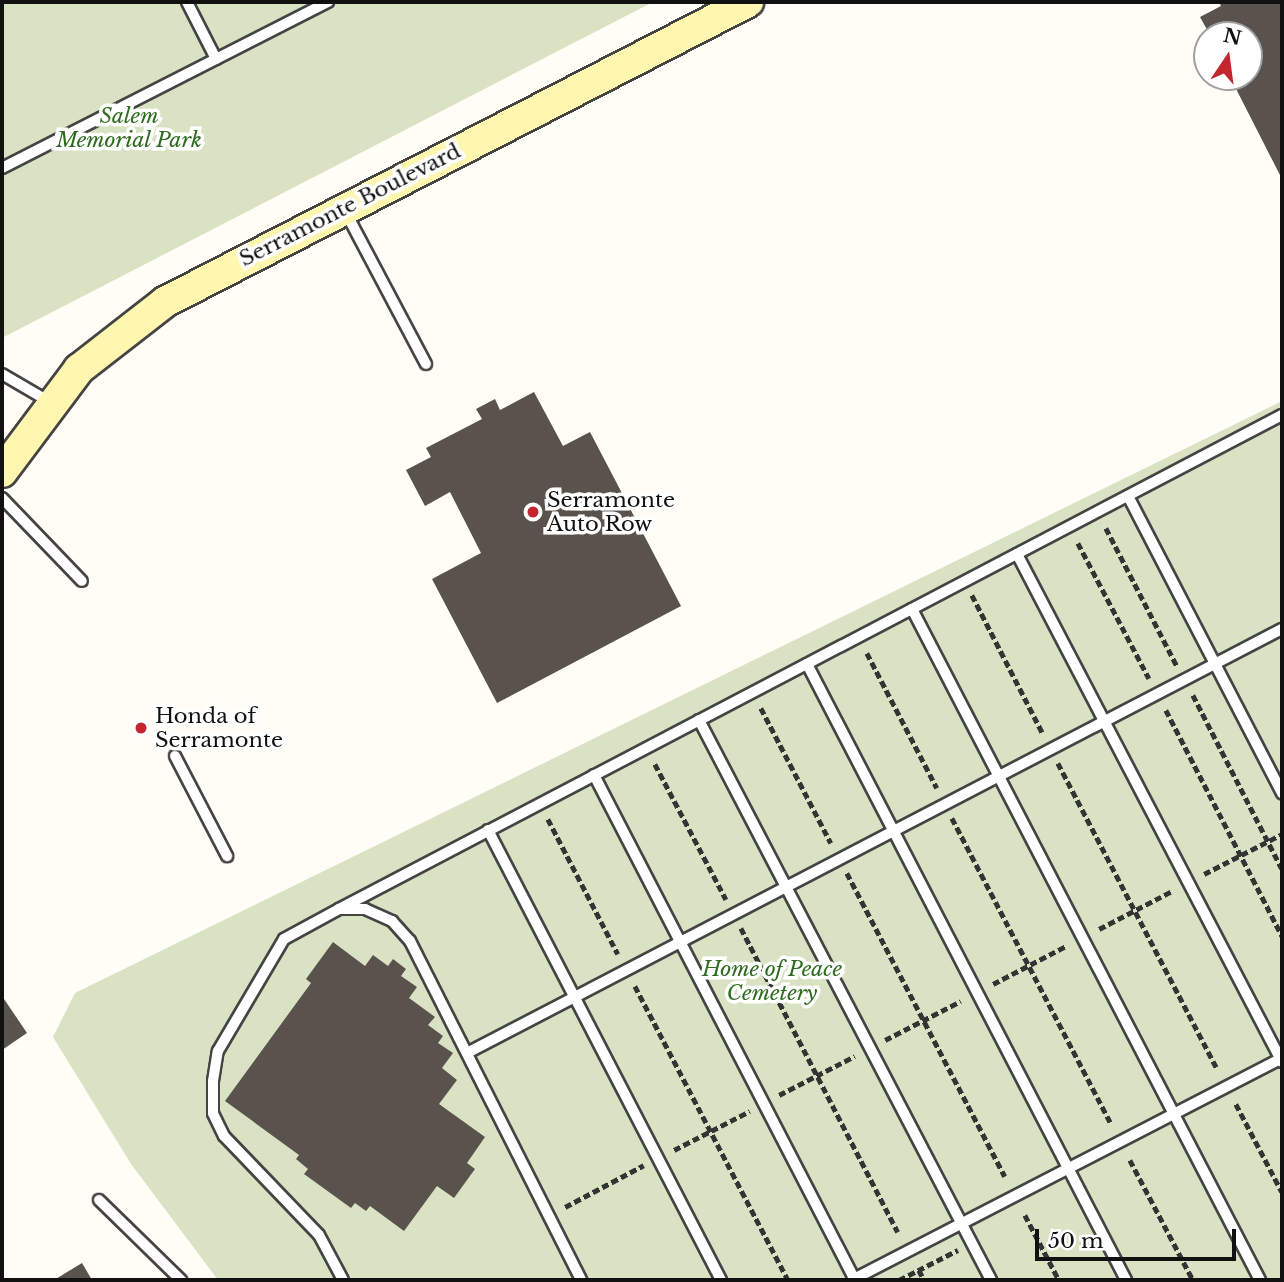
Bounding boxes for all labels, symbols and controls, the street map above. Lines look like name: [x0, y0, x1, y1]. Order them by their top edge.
north arrow: [1193, 21, 1263, 91]
text: N: [1221, 24, 1244, 50]
park label: Salem Memorial Park: [56, 103, 202, 153]
street label: Serramonte Boulevard: [235, 138, 465, 272]
place label: Serramonte Auto Row: [547, 487, 675, 537]
marker: Serramonte Auto Row: [525, 504, 541, 520]
place label: Honda of Serramonte: [155, 703, 283, 753]
marker: Honda of Serramonte: [133, 720, 149, 736]
park label: Home of Peace Cemetery: [702, 956, 842, 1006]
scale bar: [1039, 1216, 1240, 1260]
text: 50 m: [1048, 1228, 1103, 1254]

